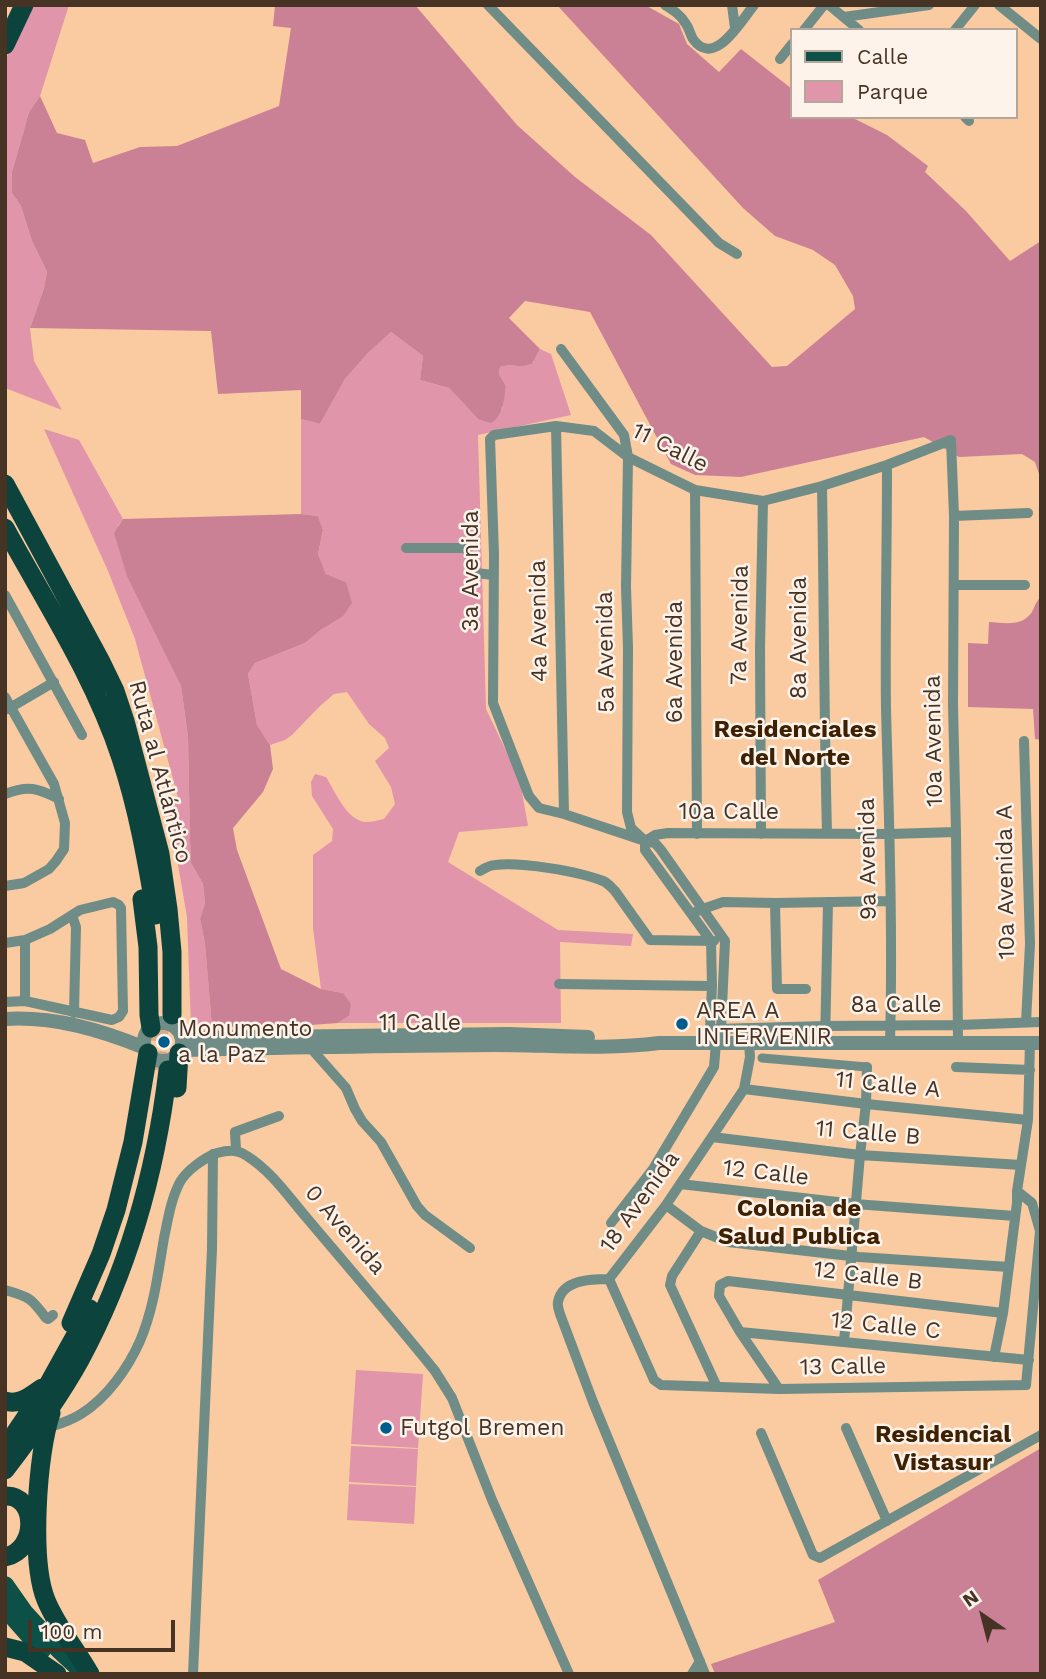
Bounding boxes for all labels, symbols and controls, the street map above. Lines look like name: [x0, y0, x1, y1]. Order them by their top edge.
legend: [790, 28, 1018, 119]
text: Calle: [857, 44, 908, 69]
text: Parque: [857, 79, 928, 104]
street label: 11 Calle: [627, 417, 713, 479]
street label: 3a Avenida: [457, 510, 485, 632]
street label: 4a Avenida: [524, 560, 554, 682]
street label: 7a Avenida: [725, 565, 755, 685]
street label: 8a Avenida: [785, 577, 813, 699]
street label: 5a Avenida: [591, 591, 621, 713]
street label: 6a Avenida: [661, 601, 689, 723]
street label: 10a Avenida: [919, 675, 949, 807]
street label: Ruta al Atlántico: [122, 678, 198, 866]
district label: Residenciales del Norte: [714, 716, 876, 772]
street label: 10a Calle: [679, 798, 779, 826]
street label: 9a Avenida: [853, 798, 883, 920]
street label: 10a Avenida A: [991, 804, 1021, 960]
street label: 8a Calle: [850, 991, 942, 1019]
place label: AREA A INTERVENIR: [696, 997, 832, 1051]
street label: 11 Calle: [379, 1009, 461, 1037]
place label: Monumento a la Paz: [178, 1015, 312, 1069]
marker: AREA A INTERVENIR: [674, 1016, 690, 1032]
marker: Monumento a la Paz: [156, 1034, 172, 1050]
street label: 11 Calle A: [834, 1066, 942, 1104]
street label: 11 Calle B: [815, 1115, 921, 1151]
street label: 18 Avenida: [594, 1146, 686, 1258]
street label: 12 Calle: [721, 1154, 811, 1192]
street label: 0 Avenida: [299, 1180, 391, 1280]
district label: Colonia de Salud Publica: [718, 1195, 880, 1251]
street label: 12 Calle B: [812, 1256, 924, 1296]
street label: 12 Calle C: [830, 1307, 942, 1345]
street label: 13 Calle: [800, 1352, 886, 1382]
place label: Futgol Bremen: [400, 1414, 565, 1442]
marker: Futgol Bremen: [378, 1420, 394, 1436]
district label: Residencial Vistasur: [875, 1421, 1011, 1477]
north arrow: [948, 1581, 1018, 1651]
text: N: [958, 1585, 983, 1612]
scale bar: [32, 1606, 178, 1650]
text: 100 m: [41, 1619, 103, 1644]

